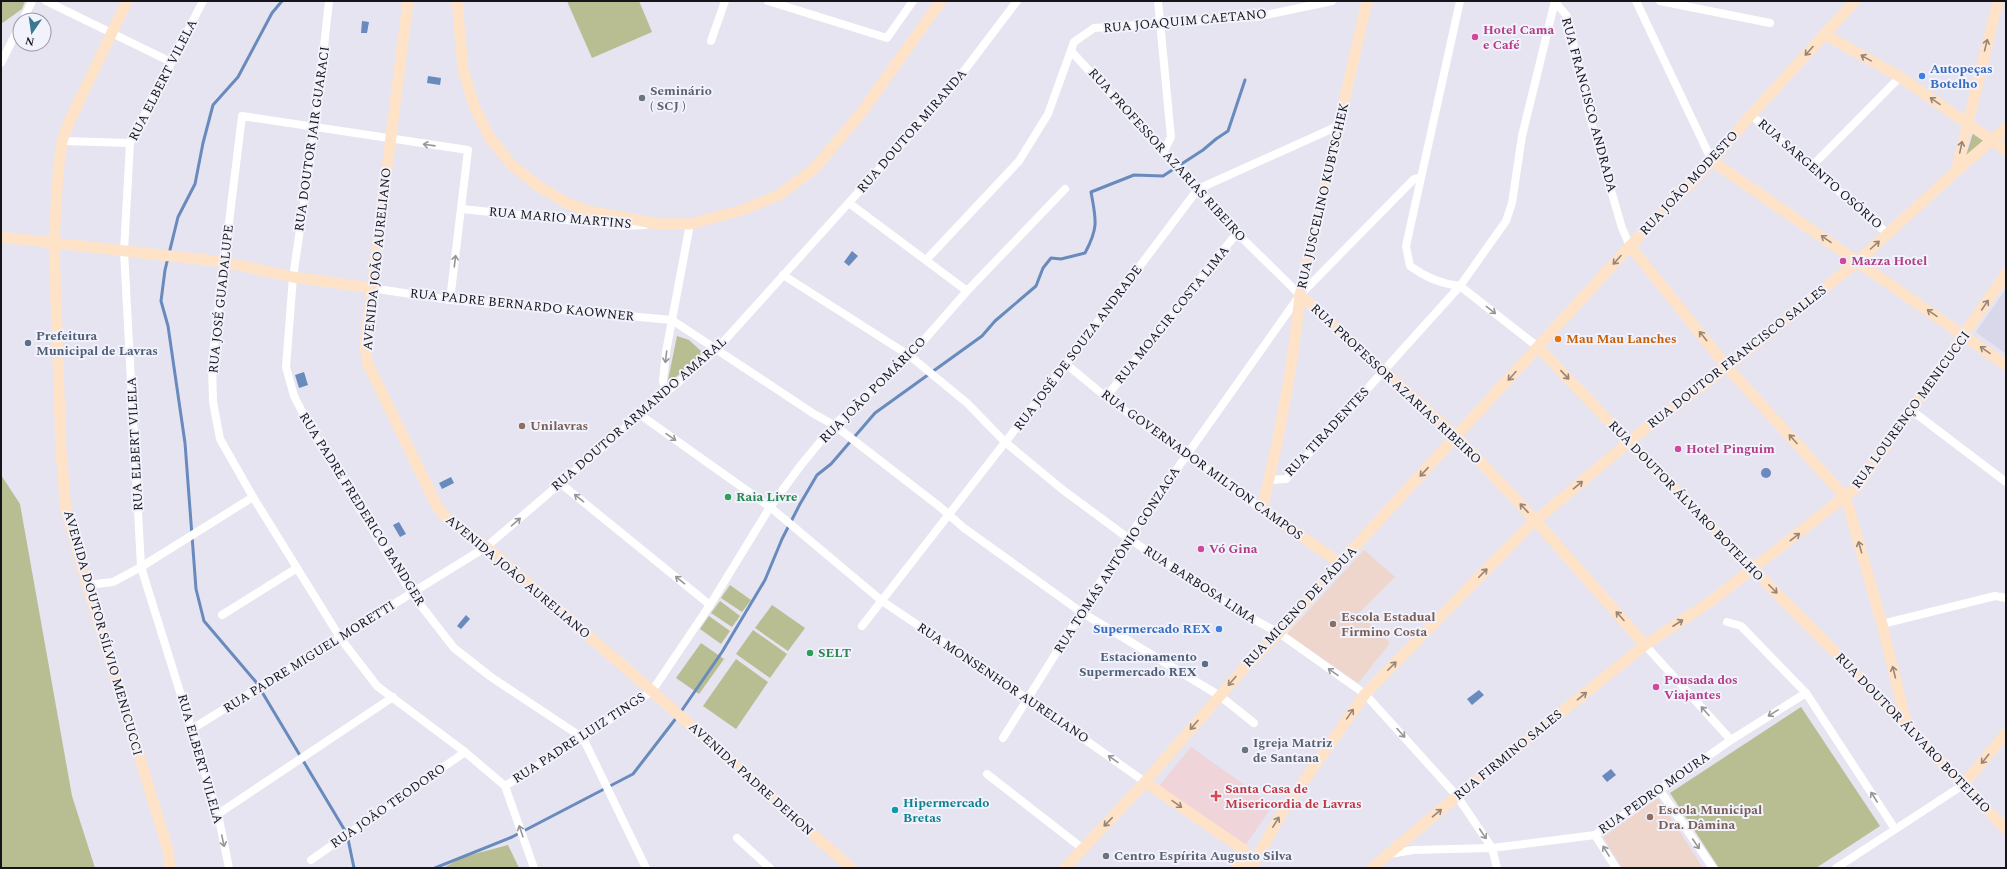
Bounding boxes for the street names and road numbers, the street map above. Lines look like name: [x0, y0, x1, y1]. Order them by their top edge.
street label: RUA JOAQUIM CAETANO: [1102, 4, 1268, 38]
street label: RUA ELBERT VILELA: [124, 15, 203, 144]
street label: RUA FRANCISCO ANDRADA: [1556, 15, 1622, 195]
street label: RUA DOUTOR JAIR GUARACI: [289, 45, 335, 233]
street label: RUA DOUTOR MIRANDA: [852, 64, 972, 198]
street label: RUA PROFESSOR AZARIAS RIBEIRO: [1083, 64, 1251, 246]
street label: RUA JUSCELINO KUBTSCHEK: [1292, 100, 1354, 291]
street label: RUA SARGENTO OSÓRIO: [1753, 114, 1887, 234]
street label: RUA JOÃO MODESTO: [1635, 126, 1743, 240]
street label: AVENIDA JOÃO AURELIANO: [357, 167, 397, 351]
street label: RUA MARIO MARTINS: [488, 202, 632, 234]
street label: RUA JOSÉ GUADALUPE: [203, 224, 239, 374]
street label: RUA MOACIR COSTA LIMA: [1110, 241, 1234, 389]
street label: RUA JOSÉ DE SOUZA ANDRADE: [1009, 261, 1147, 435]
street label: RUA DOUTOR FRANCISCO SALLES: [1643, 280, 1831, 433]
street label: RUA PADRE BERNARDO KAOWNER: [409, 283, 635, 327]
street label: RUA PROFESSOR AZARIAS RIBEIRO: [1306, 299, 1486, 469]
street label: RUA LOURENÇO MENICUCCI: [1847, 327, 1975, 493]
street label: RUA DOUTOR ARMANDO AMARAL: [547, 332, 731, 496]
street label: RUA JOÃO POMÁRICO: [815, 332, 931, 448]
street label: RUA ELBERT VILELA: [121, 376, 149, 512]
street label: RUA TIRADENTES: [1280, 382, 1374, 481]
street label: RUA GOVERNADOR MILTON CAMPOS: [1097, 385, 1307, 545]
street label: RUA PADRE FREDERICO BANDGER: [294, 408, 430, 610]
street label: RUA DOUTOR ÁLVARO BOTELHO: [1604, 416, 1768, 586]
street label: RUA TOMÁS ANTÔNIO GONZAGA: [1049, 462, 1185, 657]
street label: AVENIDA DOUTOR SÍLVIO MENICUCCI: [58, 508, 148, 758]
street label: AVENIDA JOÃO AURELIANO: [441, 510, 595, 644]
street label: RUA BARBOSA LIMA: [1139, 541, 1261, 630]
street label: RUA MICENO DE PÁDUA: [1238, 542, 1362, 672]
street label: RUA PADRE MIGUEL MORETTI: [219, 596, 399, 718]
street label: RUA MONSENHOR AURELIANO: [913, 618, 1093, 748]
street label: RUA DOUTOR ÁLVARO BOTELHO: [1831, 648, 1995, 818]
street label: RUA PADRE LUIZ TINGS: [509, 687, 649, 789]
street label: RUA ELBERT VILELA: [172, 692, 228, 827]
street label: RUA FIRMINO SALES: [1449, 705, 1567, 805]
street label: AVENIDA PADRE DEHON: [684, 717, 818, 841]
street label: RUA PEDRO MOURA: [1594, 747, 1714, 839]
street label: RUA JOÃO TEODORO: [326, 758, 450, 854]

